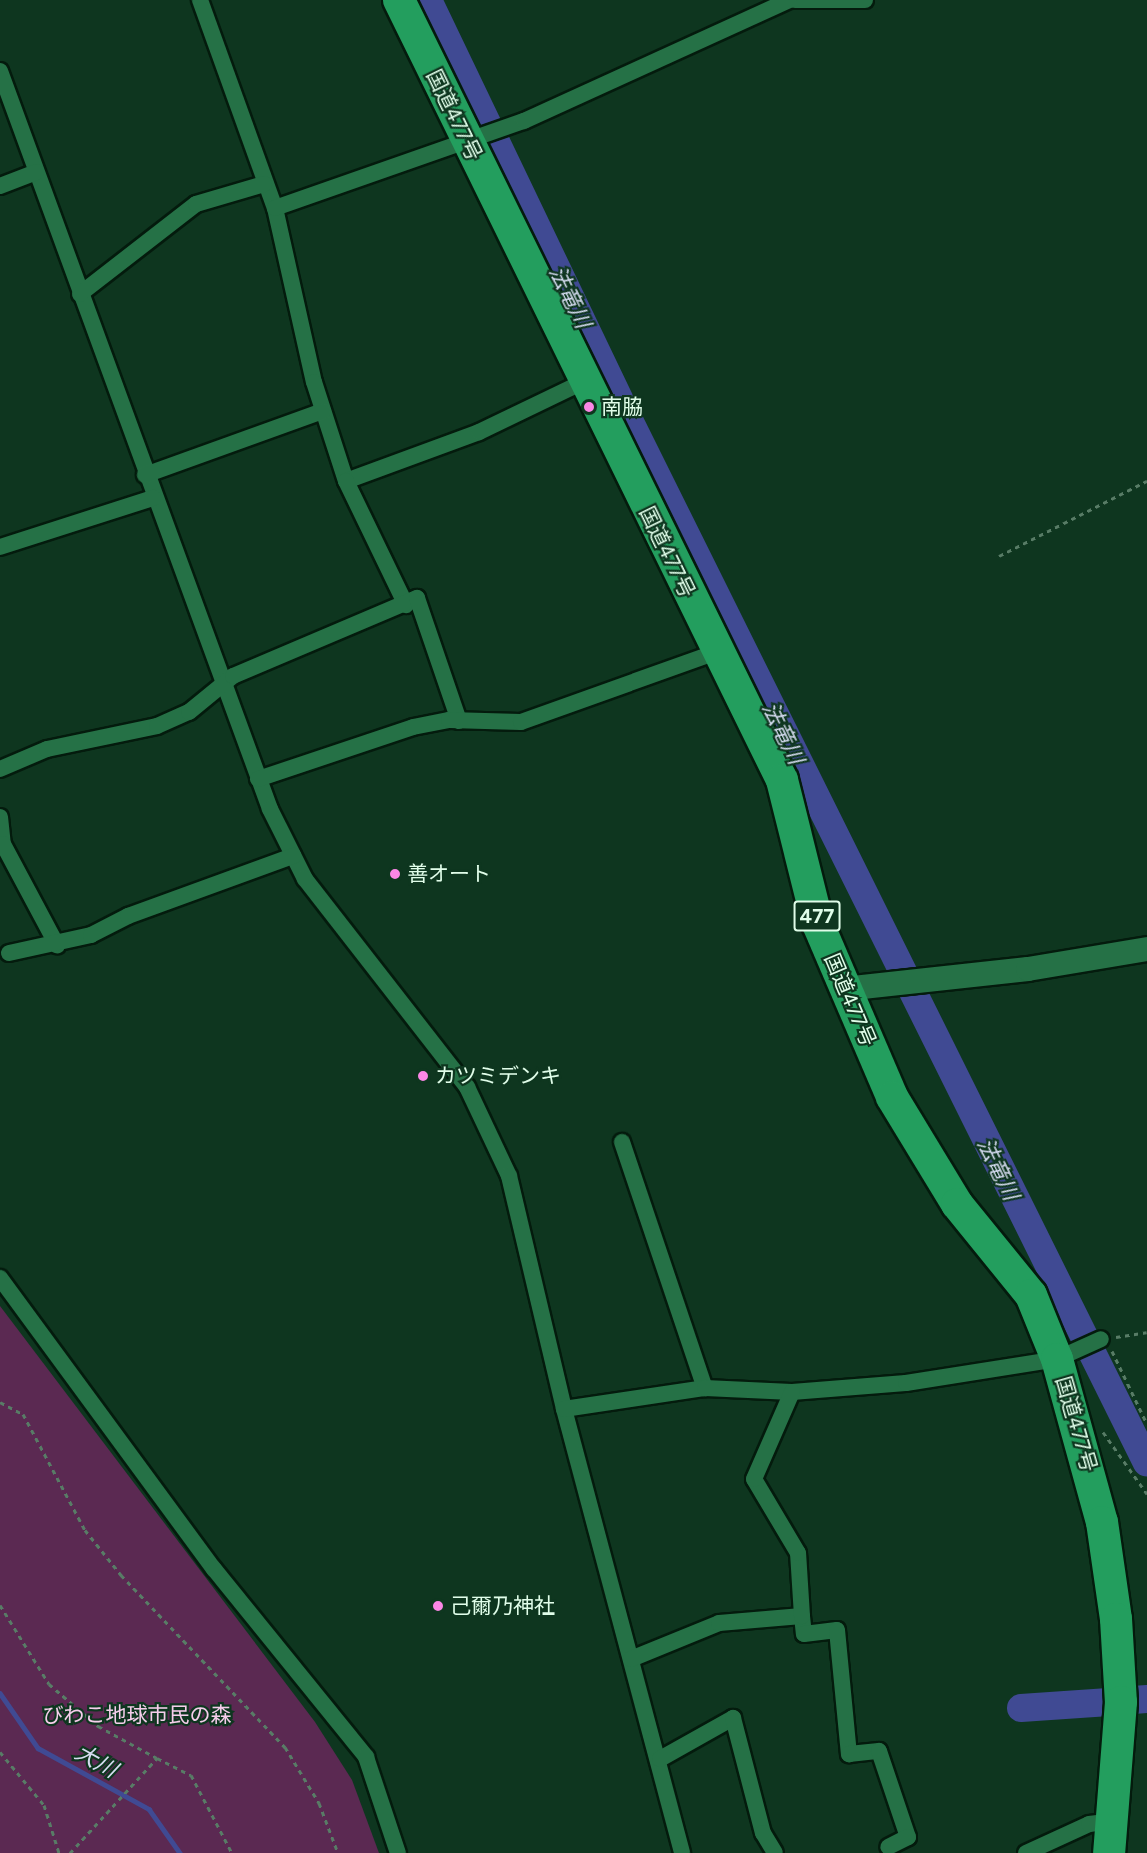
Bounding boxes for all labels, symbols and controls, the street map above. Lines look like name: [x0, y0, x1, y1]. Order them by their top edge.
street label: 国道477号: [421, 65, 487, 165]
water label: 法竜川: [544, 262, 596, 332]
place label: 南脇: [601, 394, 643, 420]
marker: 南脇: [582, 400, 596, 414]
street label: 国道477号: [634, 502, 700, 602]
water label: 法竜川: [757, 698, 809, 768]
place label: 善オート: [407, 861, 491, 887]
marker: 善オート: [388, 867, 402, 881]
road number: 477: [793, 899, 841, 933]
street label: 国道477号: [819, 950, 881, 1050]
place label: カツミデンキ: [435, 1063, 561, 1089]
marker: カツミデンキ: [416, 1069, 430, 1083]
water label: 法竜川: [972, 1134, 1024, 1204]
street label: 国道477号: [1050, 1373, 1102, 1475]
place label: 己爾乃神社: [450, 1593, 555, 1619]
marker: 己爾乃神社: [431, 1599, 445, 1613]
park label: びわこ地球市民の森: [43, 1702, 231, 1728]
water label: 大川: [70, 1739, 122, 1783]

